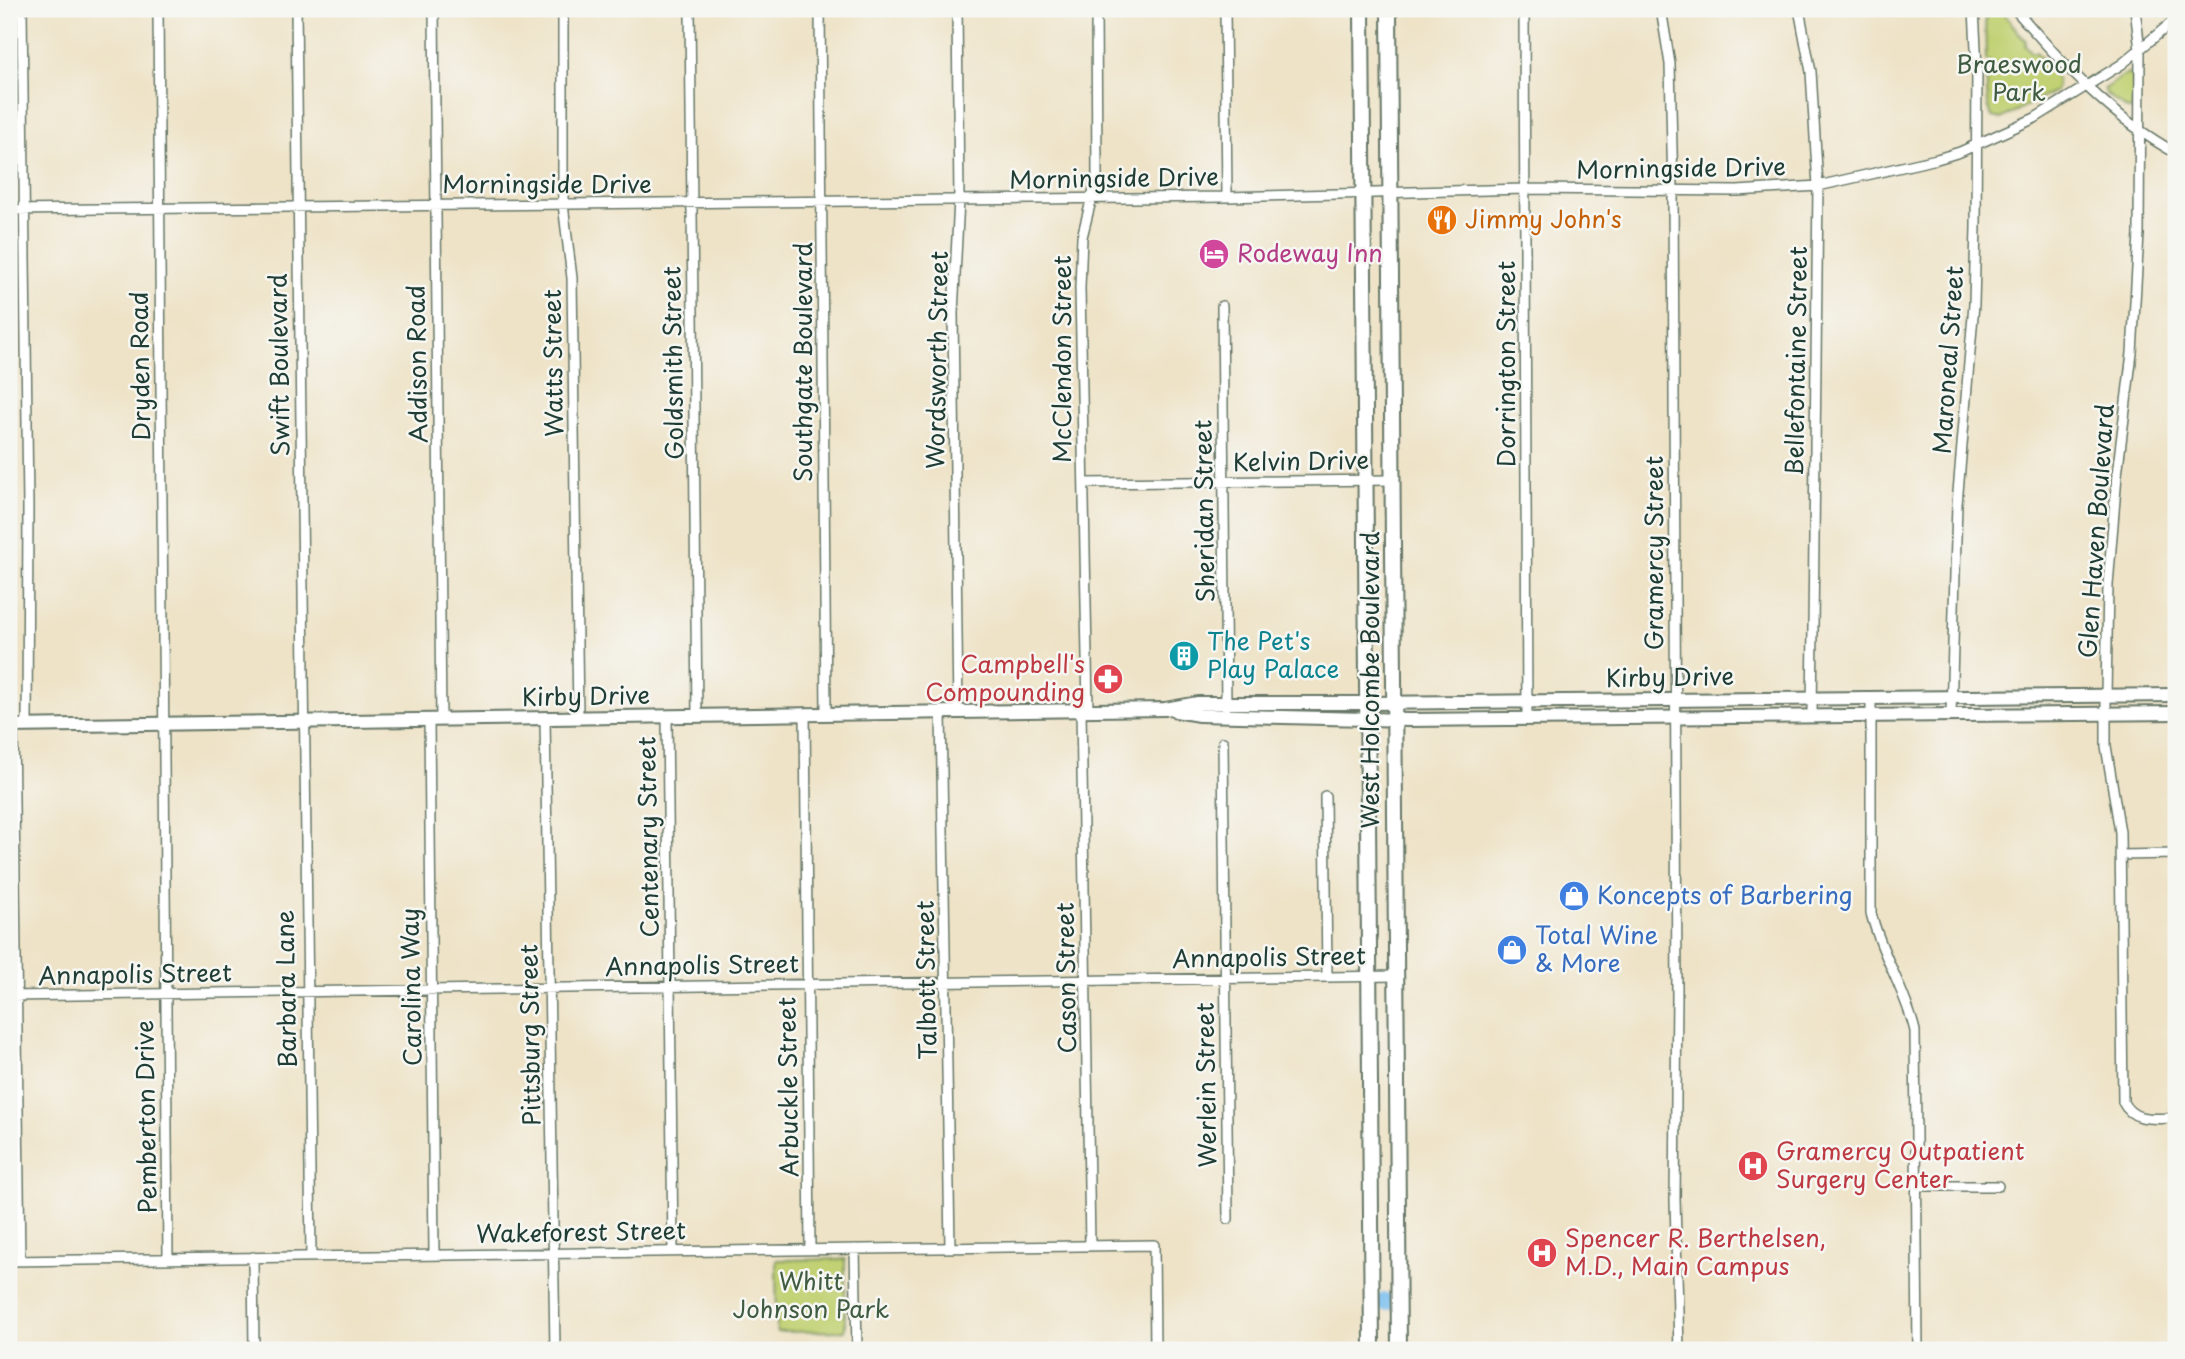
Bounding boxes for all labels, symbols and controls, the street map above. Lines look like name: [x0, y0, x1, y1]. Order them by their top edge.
park label: Braeswood Park: [1956, 45, 2082, 109]
street label: Morningside Drive: [1576, 147, 1786, 187]
street label: Morningside Drive: [1009, 157, 1219, 197]
street label: Morningside Drive: [442, 165, 652, 201]
place label: Jimmy John's: [1465, 200, 1622, 236]
restaurant icon: Jimmy John's: [1425, 203, 1459, 237]
place label: Rodeway Inn: [1237, 234, 1383, 270]
hotel icon: Rodeway Inn: [1197, 237, 1231, 271]
street label: Southgate Boulevard: [784, 242, 820, 482]
street label: Bellefontaine Street: [1775, 245, 1815, 476]
street label: Wordsworth Street: [916, 250, 956, 469]
street label: McClendon Street: [1043, 255, 1079, 463]
street label: Dorrington Street: [1487, 260, 1523, 467]
street label: Maroneal Street: [1922, 264, 1972, 455]
street label: Goldsmith Street: [652, 266, 692, 460]
street label: Swift Boulevard: [258, 273, 298, 457]
street label: Addison Road: [397, 285, 435, 444]
street label: Watts Street: [533, 289, 571, 437]
street label: Dryden Road: [120, 291, 158, 441]
street label: Glen Haven Boulevard: [2068, 402, 2122, 659]
street label: Sheridan Street: [1183, 419, 1223, 603]
street label: Kelvin Drive: [1233, 441, 1369, 479]
street label: Gramercy Street: [1635, 456, 1671, 650]
street label: West Holcombe Boulevard: [1351, 531, 1387, 829]
place label: The Pet's Play Palace: [1207, 622, 1339, 686]
building icon: The Pet's Play Palace: [1167, 639, 1201, 673]
place label: Campbell's Compounding: [925, 645, 1085, 709]
street label: Kirby Drive: [1606, 657, 1734, 695]
pharmacy icon: Campbell's Compounding: [1091, 662, 1125, 696]
street label: Kirby Drive: [522, 676, 650, 714]
street label: Centenary Street: [627, 736, 667, 938]
place label: Koncepts of Barbering: [1597, 876, 1853, 912]
shop icon: Koncepts of Barbering: [1557, 879, 1591, 913]
street label: Talbott Street: [906, 900, 944, 1060]
street label: Cason Street: [1046, 902, 1084, 1054]
street label: Carolina Way: [391, 908, 429, 1066]
street label: Barbara Lane: [266, 910, 304, 1069]
place label: Total Wine & More: [1535, 916, 1658, 980]
shop icon: Total Wine & More: [1495, 933, 1529, 967]
street label: Annapolis Street: [1172, 936, 1366, 976]
street label: Pittsburg Street: [509, 944, 549, 1126]
street label: Annapolis Street: [605, 944, 799, 984]
street label: Annapolis Street: [38, 953, 232, 993]
street label: Arbuckle Street: [767, 996, 807, 1178]
street label: Werlein Street: [1186, 1002, 1224, 1168]
street label: Pemberton Drive: [125, 1020, 165, 1214]
place label: Gramercy Outpatient Surgery Center: [1776, 1132, 2025, 1196]
hospital icon: Gramercy Outpatient Surgery Center: [1736, 1149, 1770, 1183]
street label: Wakeforest Street: [476, 1211, 686, 1251]
place label: Spencer R. Berthelsen, M.D., Main Campus: [1565, 1219, 1826, 1283]
hospital icon: Spencer R. Berthelsen, M.D., Main Campus: [1525, 1236, 1559, 1270]
park label: Whitt Johnson Park: [733, 1262, 889, 1326]

